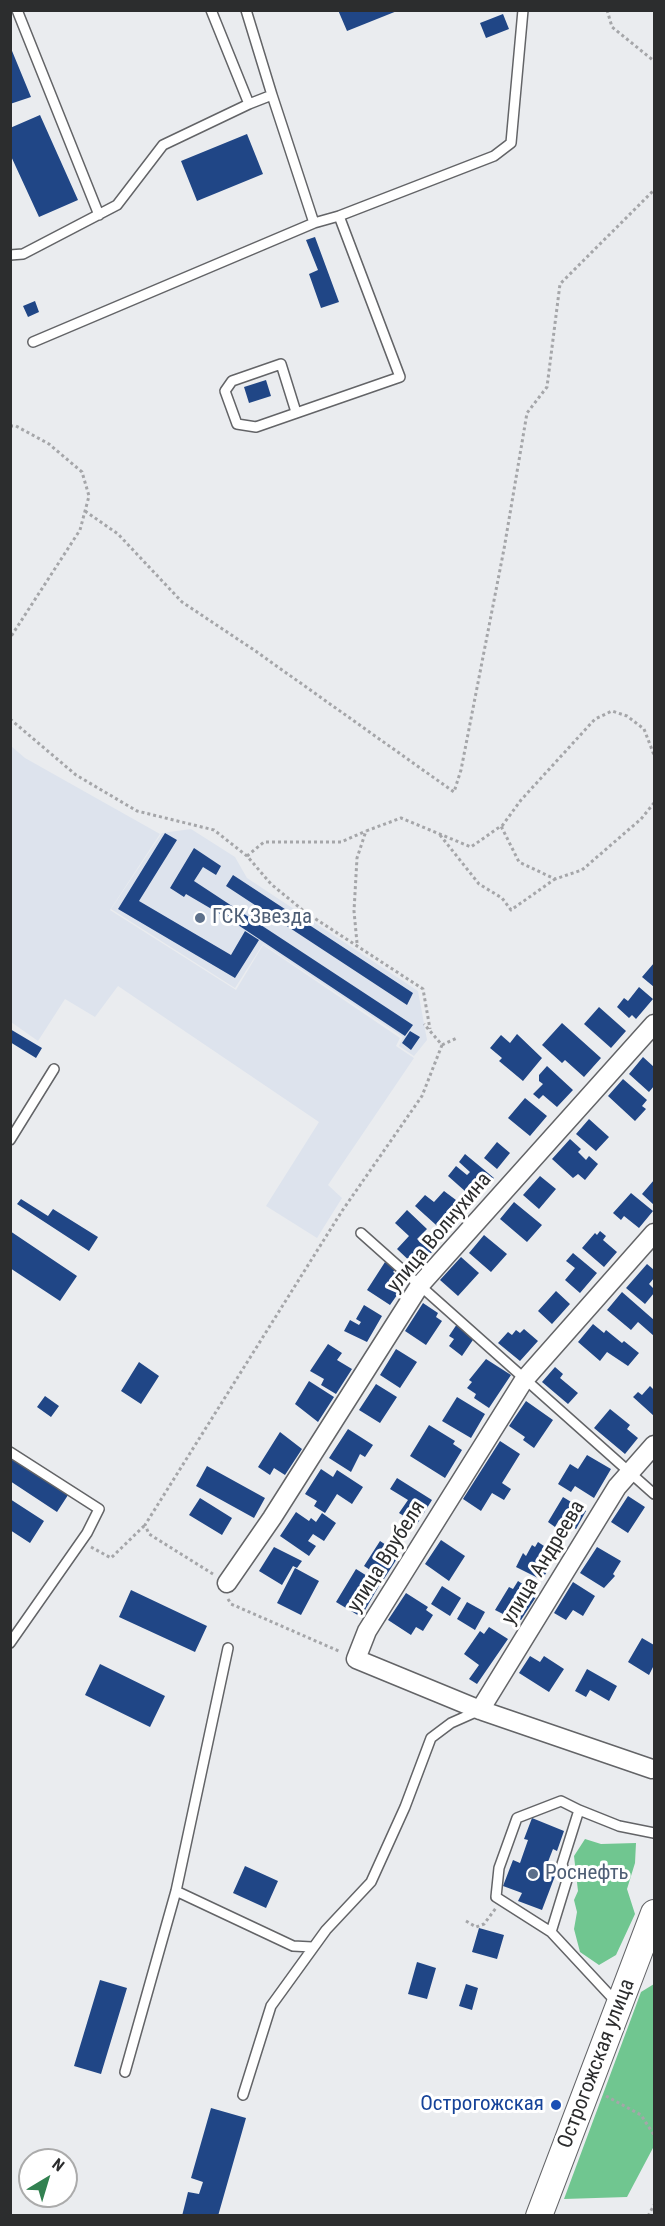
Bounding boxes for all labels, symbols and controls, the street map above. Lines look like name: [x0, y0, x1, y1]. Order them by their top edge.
place label: ГСК Звезда: [212, 905, 312, 931]
marker: ГСК Звезда: [193, 911, 207, 925]
street label: улица Волнухина: [383, 1168, 497, 1298]
street label: улица Врубеля: [343, 1496, 431, 1618]
street label: улица Андреева: [497, 1496, 591, 1630]
place label: Роснефть: [545, 1861, 629, 1887]
marker: Роснефть: [526, 1867, 540, 1881]
street label: Острогожская улица: [553, 1976, 641, 2152]
place label: Острогожская: [420, 2092, 544, 2118]
marker: Острогожская: [549, 2098, 563, 2112]
north arrow: [18, 2148, 78, 2208]
text: N: [48, 2154, 68, 2175]

